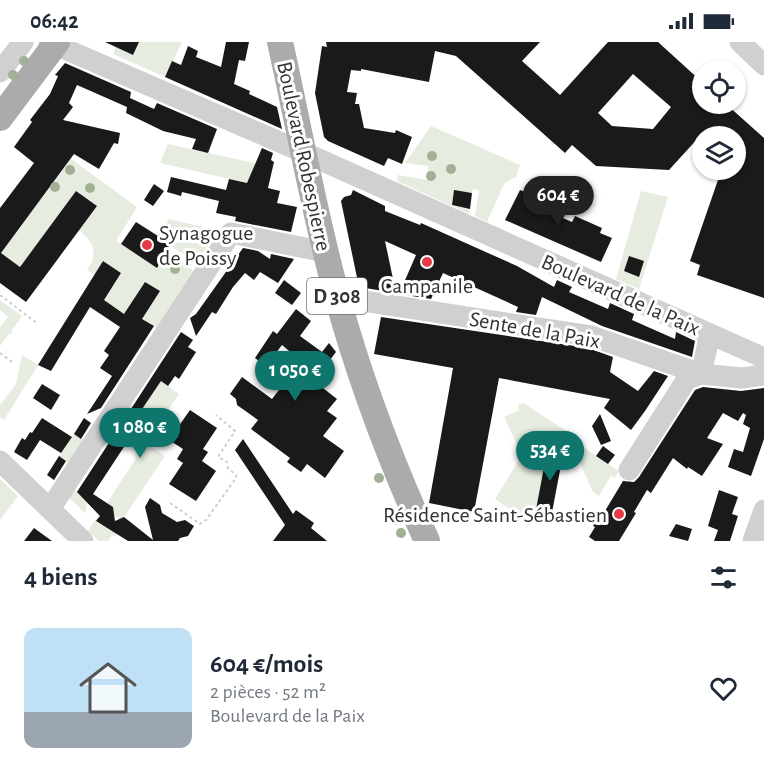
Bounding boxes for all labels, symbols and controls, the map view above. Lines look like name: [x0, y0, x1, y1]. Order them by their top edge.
text: 06:42: [30, 10, 79, 32]
street label: Boulevard Robespierre: [273, 60, 335, 253]
map controls: [692, 60, 746, 180]
button: locate: [692, 60, 746, 114]
button: layers: [692, 126, 746, 180]
pin: 604 €: [516, 176, 600, 227]
text: 604 €: [537, 185, 579, 205]
place label: Synagogue de Poissy: [159, 222, 253, 269]
marker: Synagogue de Poissy: [140, 238, 154, 252]
street label: Boulevard de la Paix: [538, 250, 703, 340]
marker: Campanile: [420, 255, 434, 269]
place label: Campanile: [381, 275, 473, 297]
road number: D 308: [307, 278, 367, 314]
street label: Sente de la Paix: [468, 308, 602, 352]
pin: 1 050 €: [240, 351, 350, 402]
text: 1 050 €: [269, 360, 321, 380]
pin: 1 080 €: [85, 408, 195, 459]
text: 1 080 €: [113, 417, 167, 437]
pin: 534 €: [508, 431, 592, 482]
text: 534 €: [530, 440, 570, 460]
place label: Résidence Saint-Sébastien: [383, 504, 607, 526]
marker: Résidence Saint-Sébastien: [612, 507, 626, 521]
icon: filters: [707, 561, 740, 594]
text: 4 biens: [24, 564, 97, 590]
text: 604 €/mois: [210, 651, 323, 677]
icon: home: [72, 652, 144, 724]
icon: heart: [707, 672, 740, 705]
text: 2 pièces · 52 m²: [210, 682, 326, 702]
text: Boulevard de la Paix: [210, 706, 365, 726]

